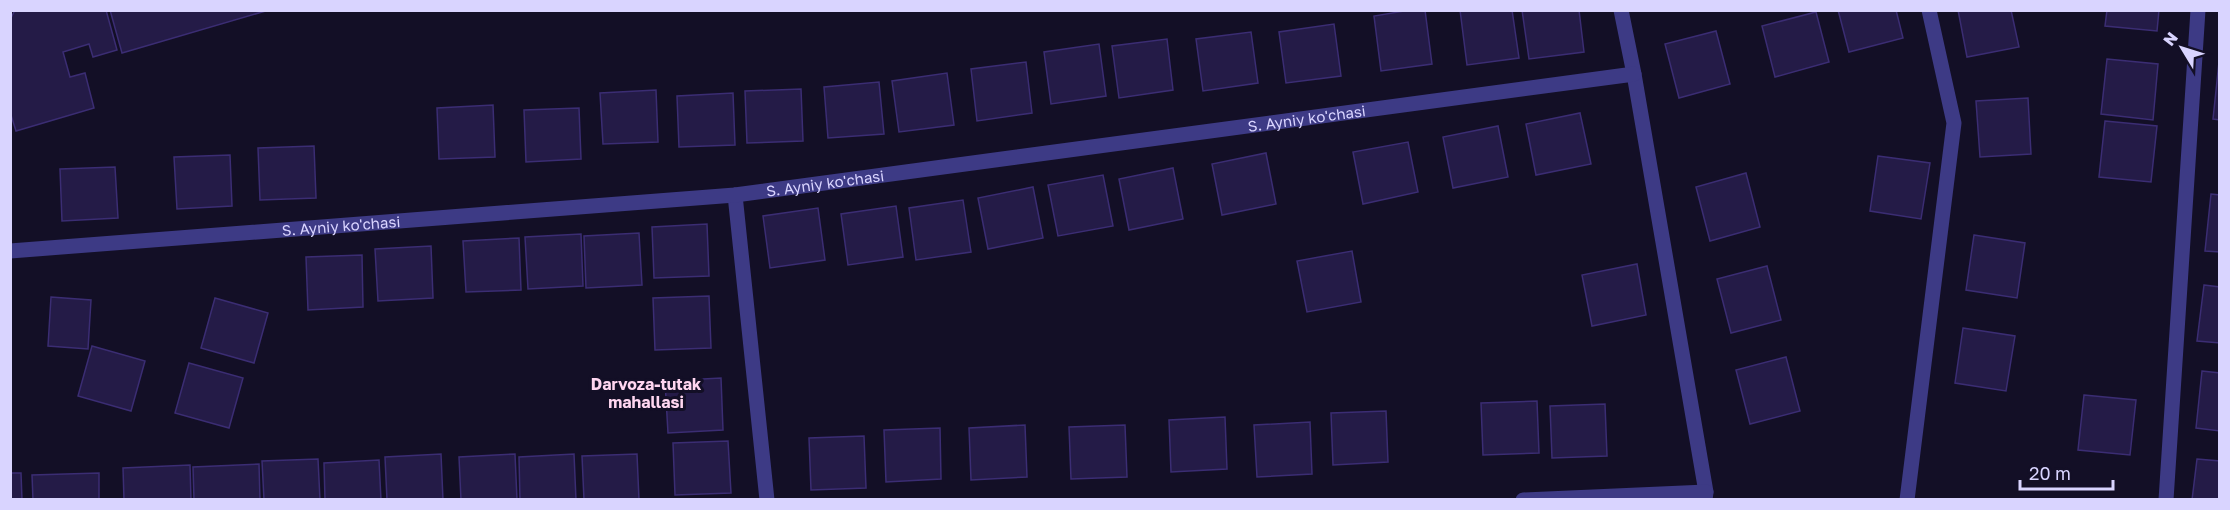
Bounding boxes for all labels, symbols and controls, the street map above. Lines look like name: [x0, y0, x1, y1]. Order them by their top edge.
north arrow: [2152, 18, 2212, 78]
text: N: [2159, 28, 2182, 50]
street label: S. Ayniy ko'chasi: [1247, 101, 1367, 135]
street label: S. Ayniy ko'chasi: [765, 166, 885, 200]
street label: S. Ayniy ko'chasi: [281, 212, 401, 239]
district label: Darvoza-tutak mahallasi: [591, 374, 702, 412]
scale bar: [2020, 453, 2113, 491]
text: 20 m: [2029, 462, 2071, 484]

